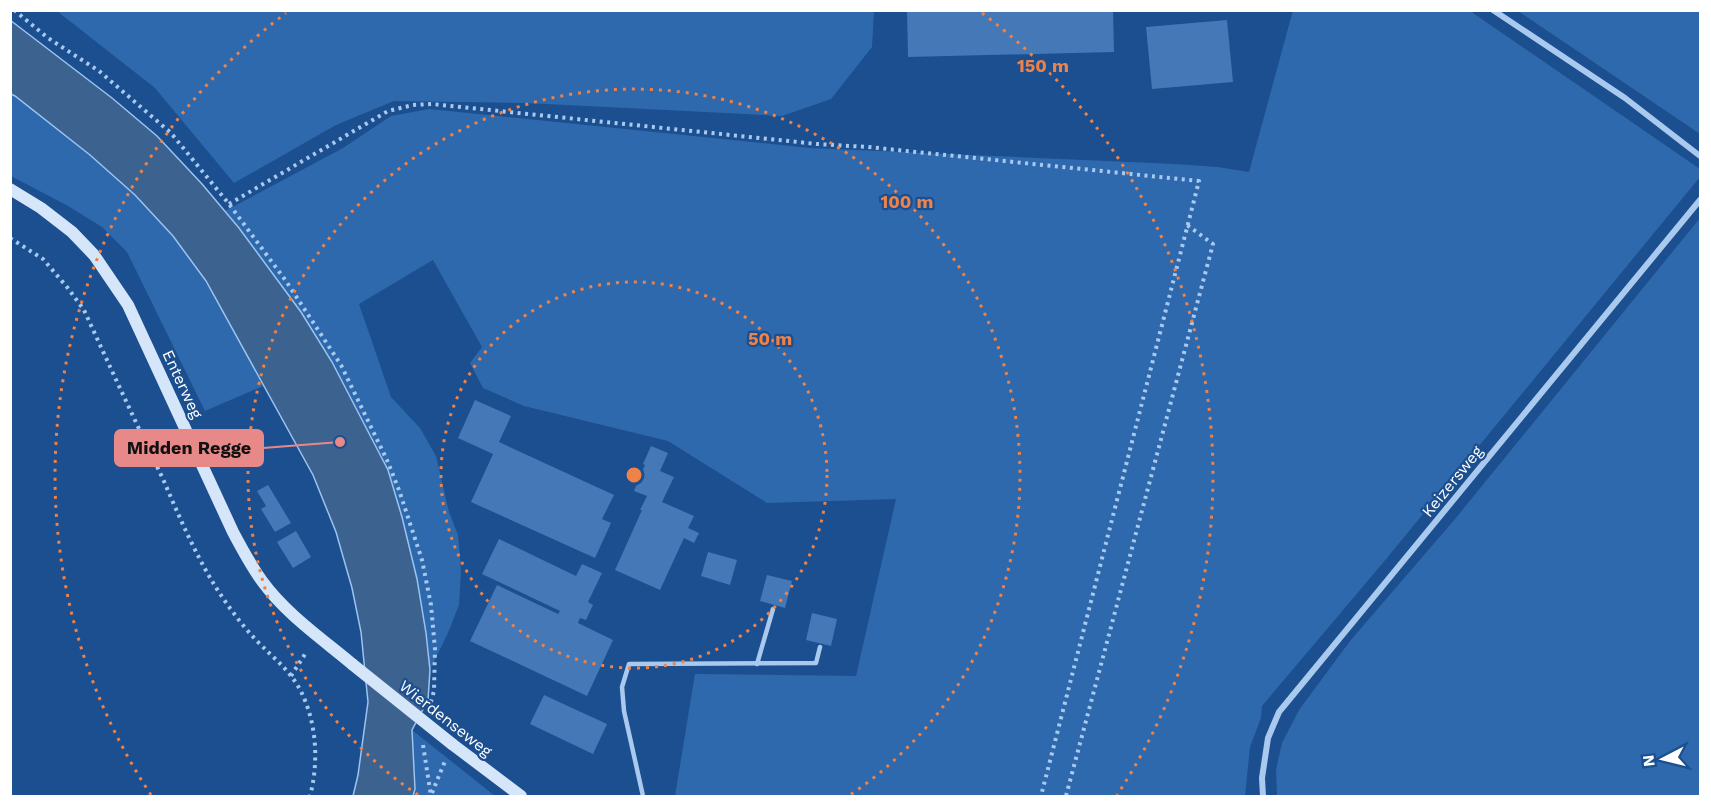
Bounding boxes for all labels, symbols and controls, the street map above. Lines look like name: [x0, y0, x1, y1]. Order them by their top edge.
text: 150 m: [1017, 55, 1069, 76]
text: 100 m: [880, 191, 934, 212]
text: 50 m: [748, 328, 792, 349]
street label: Enterweg: [158, 347, 207, 422]
callout: Midden Regge: [115, 430, 263, 466]
text: Midden Regge: [127, 437, 251, 458]
street label: Keizersweg: [1418, 442, 1487, 521]
centre of rings: [624, 465, 644, 485]
street label: Wierdenseweg: [395, 676, 496, 761]
north arrow: [1633, 729, 1693, 789]
text: N: [1638, 754, 1659, 768]

